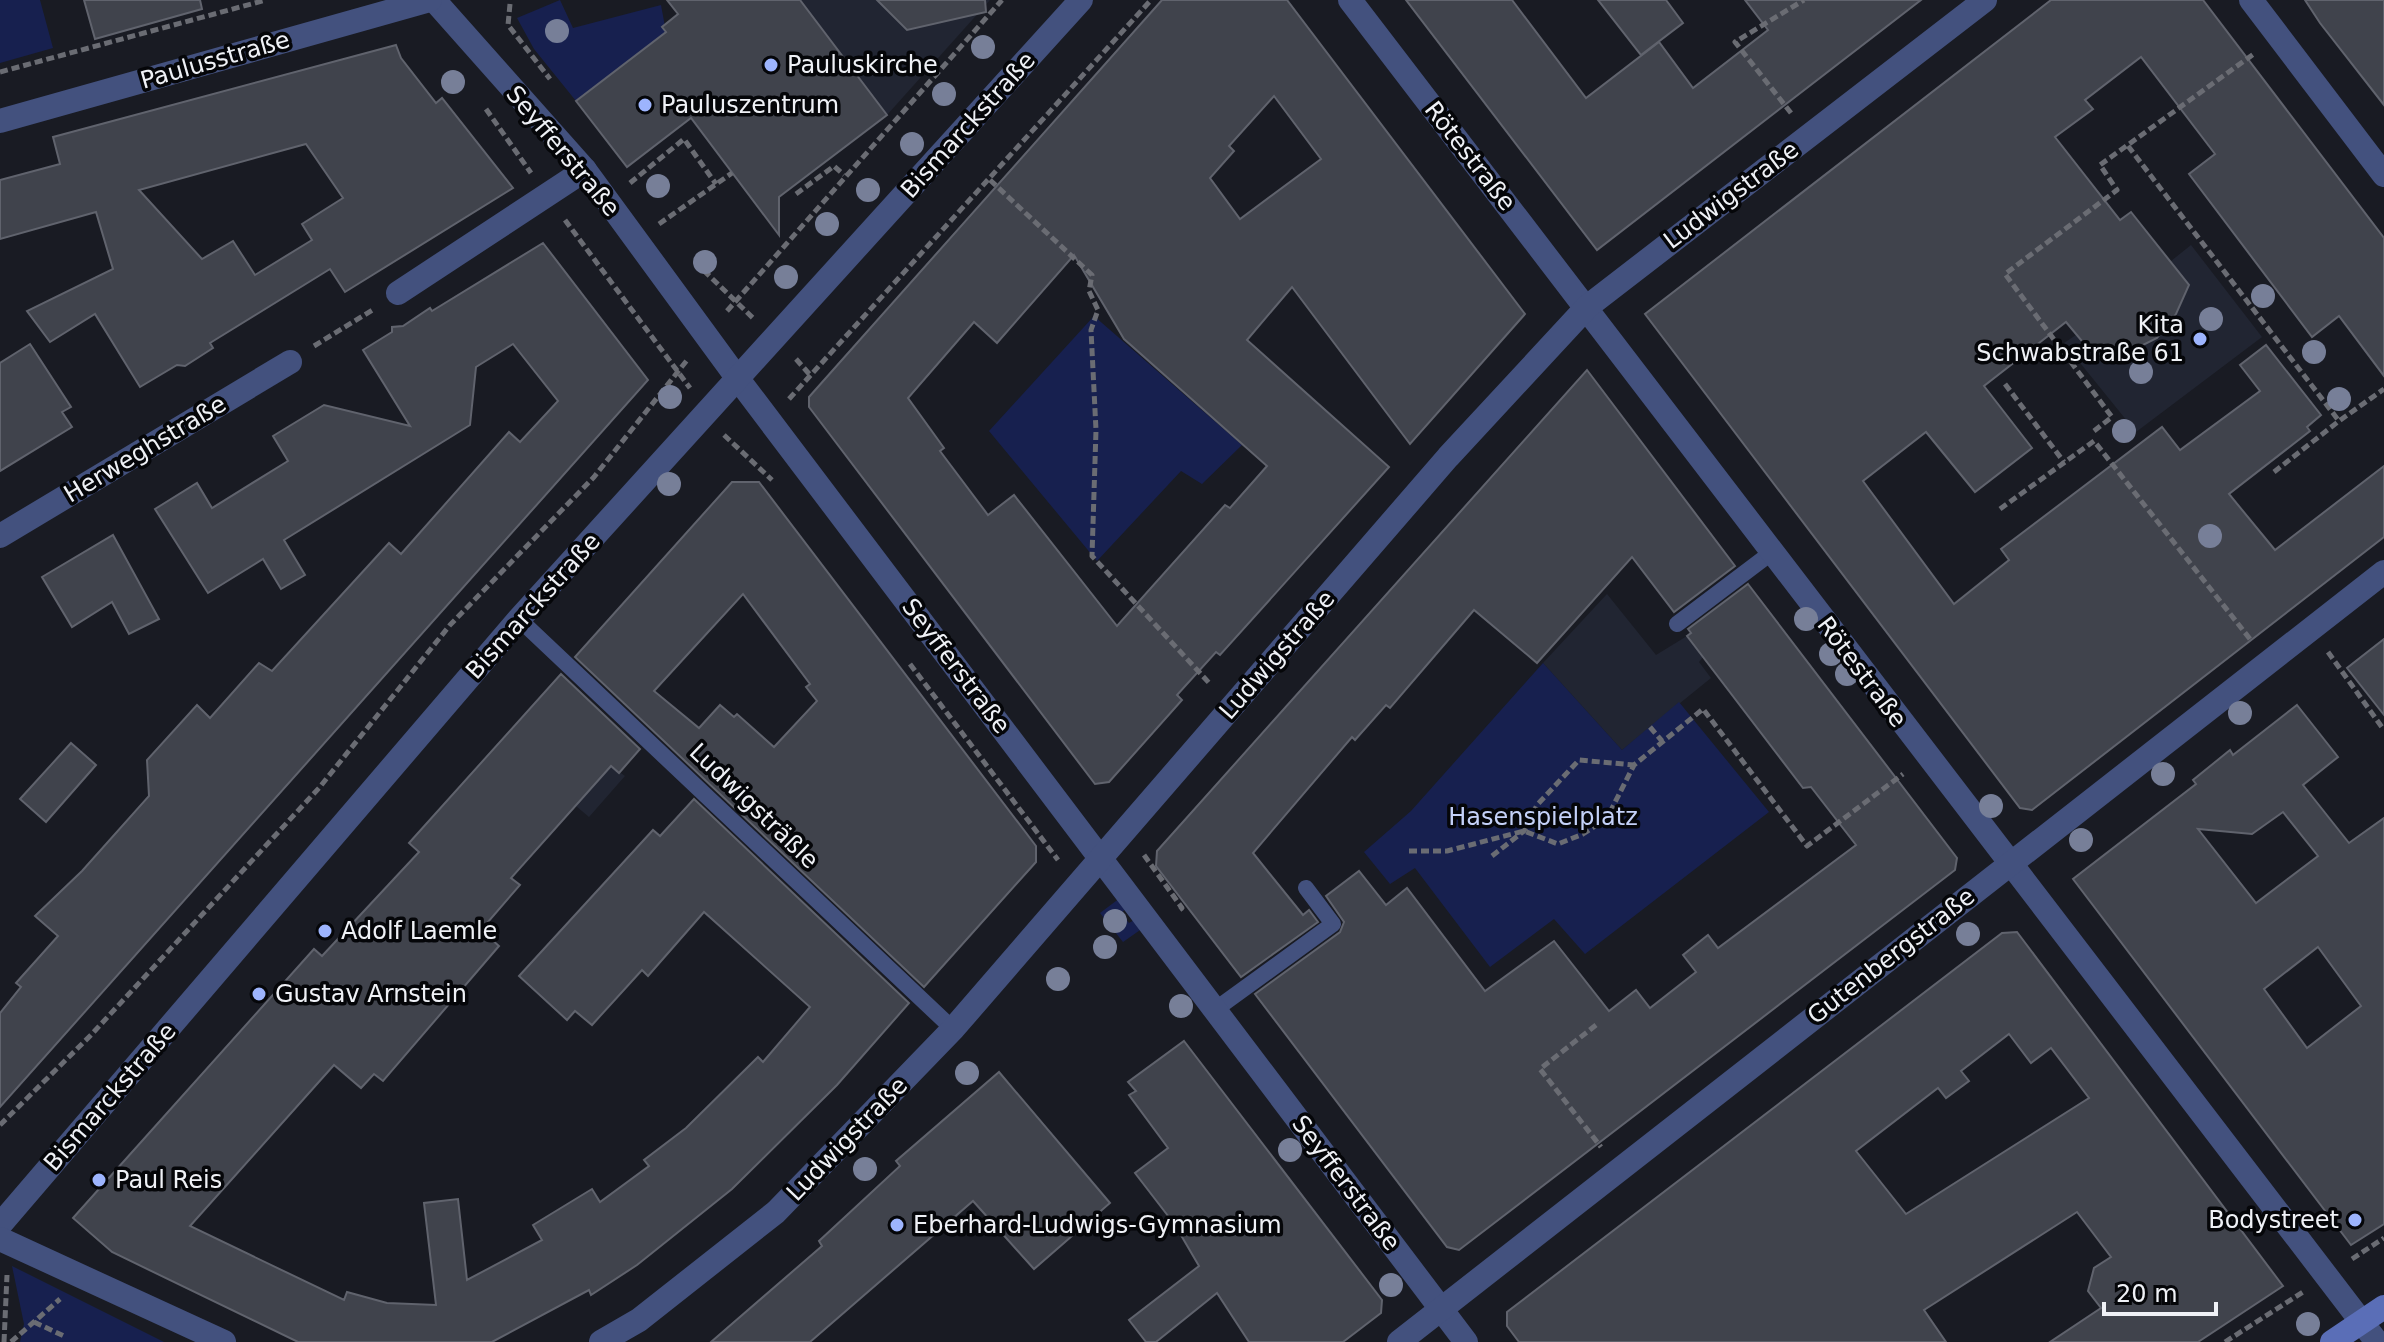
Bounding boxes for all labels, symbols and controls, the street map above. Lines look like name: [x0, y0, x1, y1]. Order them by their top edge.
street label: Paulusstraße: [137, 25, 293, 95]
street label: Bismarckstraße: [895, 46, 1041, 204]
place label: Pauluskirche: [787, 51, 938, 79]
marker: Pauluskirche: [762, 56, 780, 74]
street label: Seyfferstraße: [500, 80, 626, 222]
place label: Pauluszentrum: [661, 91, 839, 119]
marker: Pauluszentrum: [636, 96, 654, 114]
street label: Rötestraße: [1419, 96, 1521, 216]
street label: Ludwigstraße: [1658, 135, 1804, 255]
place label: Kita Schwabstraße 61: [1976, 311, 2184, 367]
marker: Kita Schwabstraße 61: [2191, 330, 2209, 348]
street label: Herweghstraße: [59, 390, 231, 508]
street label: Bismarckstraße: [460, 527, 606, 685]
street label: Ludwigstraße: [1214, 585, 1340, 725]
street label: Seyfferstraße: [896, 593, 1016, 739]
street label: Rötestraße: [1811, 611, 1913, 733]
street label: Ludwigsträßle: [684, 738, 824, 874]
park label: Hasenspielplatz: [1448, 803, 1638, 831]
street label: Gutenbergstraße: [1802, 882, 1980, 1030]
place label: Adolf Laemle: [341, 917, 497, 945]
marker: Adolf Laemle: [316, 922, 334, 940]
place label: Gustav Arnstein: [275, 980, 467, 1008]
marker: Gustav Arnstein: [250, 985, 268, 1003]
street label: Bismarckstraße: [38, 1017, 182, 1177]
street label: Ludwigstraße: [781, 1071, 913, 1207]
street label: Seyfferstraße: [1286, 1110, 1406, 1256]
place label: Paul Reis: [115, 1166, 222, 1194]
marker: Paul Reis: [90, 1171, 108, 1189]
place label: Bodystreet: [2208, 1206, 2339, 1234]
place label: Eberhard-Ludwigs-Gymnasium: [913, 1211, 1282, 1239]
marker: Bodystreet: [2346, 1211, 2364, 1229]
marker: Eberhard-Ludwigs-Gymnasium: [888, 1216, 906, 1234]
scale bar: [2104, 1266, 2216, 1316]
text: 20 m: [2116, 1280, 2178, 1308]

